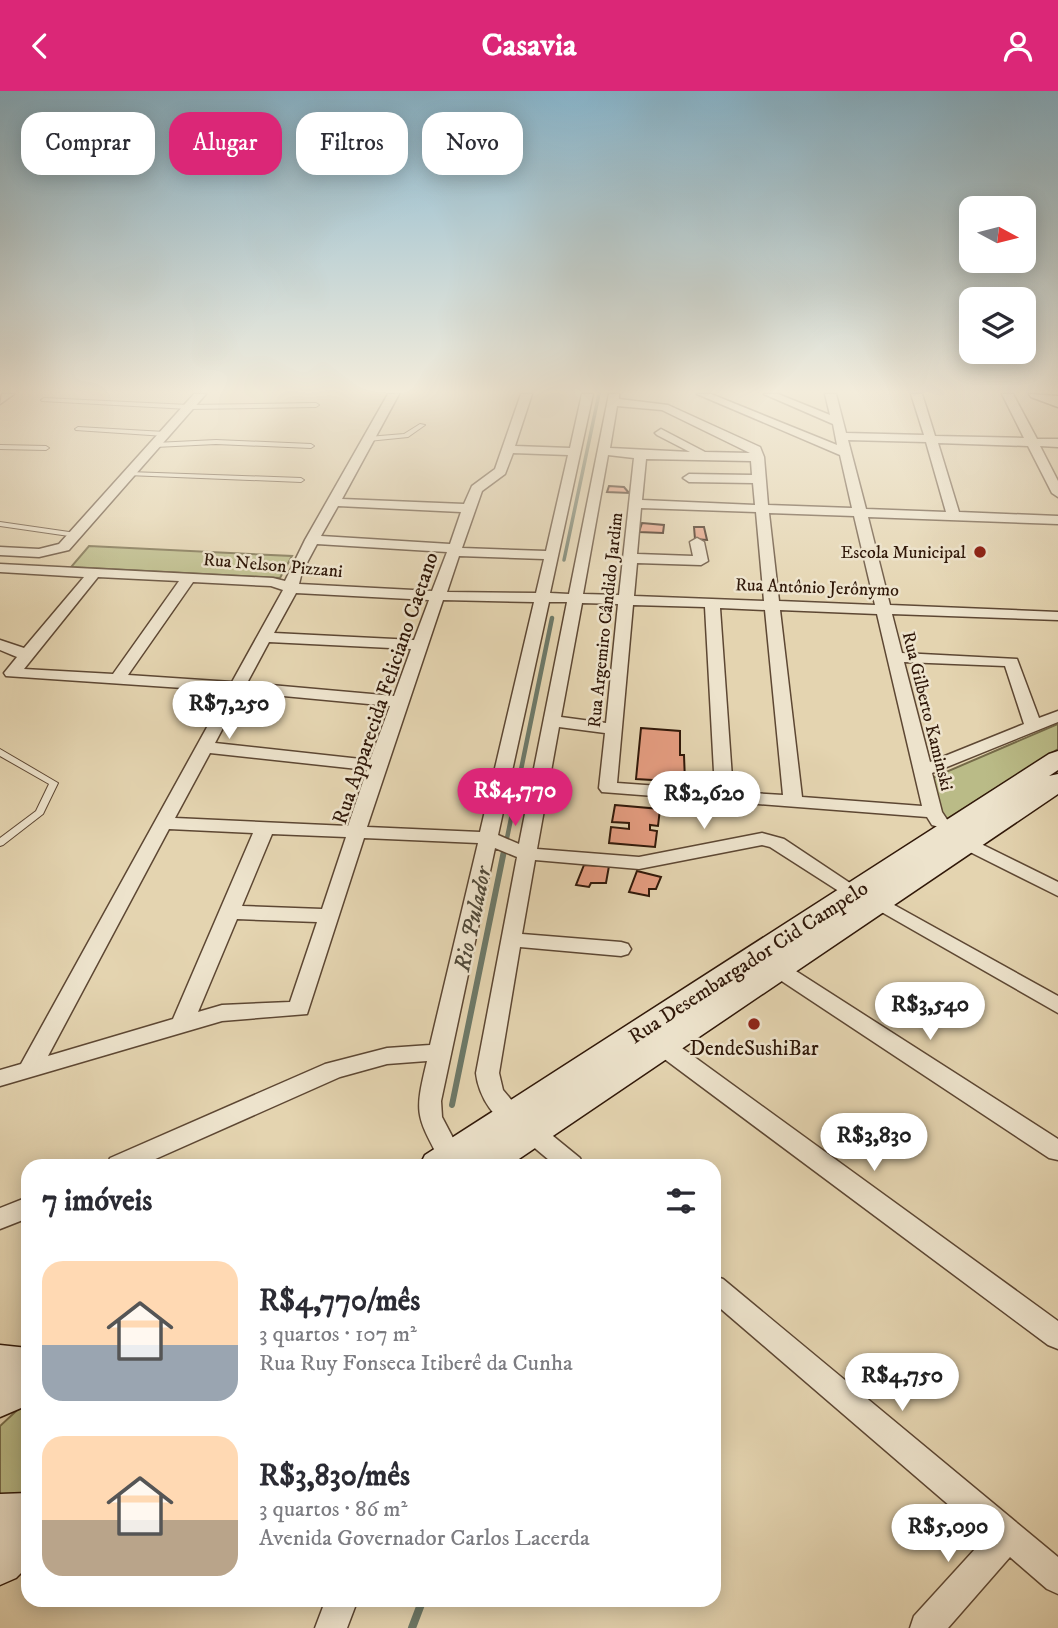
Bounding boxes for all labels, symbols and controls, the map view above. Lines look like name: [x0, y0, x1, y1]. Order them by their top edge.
text: Casavia: [482, 26, 576, 66]
icon: back: [21, 27, 59, 65]
icon: person: [999, 27, 1037, 65]
chip: Comprar: [21, 112, 155, 175]
chip: Alugar: [169, 112, 282, 175]
chip: Filtros: [296, 112, 408, 175]
chip: Novo: [422, 112, 523, 175]
north arrow: [959, 196, 1036, 273]
map controls: [959, 196, 1036, 364]
button: layers: [959, 287, 1036, 364]
street label: Rua Argemiro Cândido Jardim: [584, 511, 628, 729]
place label: Escola Municipal: [841, 542, 967, 564]
marker: Escola Municipal: [972, 544, 988, 560]
street label: Rua Nelson Pizzani: [202, 549, 344, 583]
street label: Rua Apparecida Feliciano Caetano: [327, 549, 445, 828]
street label: Rua Antônio Jerônymo: [735, 574, 899, 602]
street label: Rua Gilberto Kaminski: [897, 629, 957, 793]
pin: R$7,250: [164, 681, 294, 741]
text: R$7,250: [189, 689, 269, 718]
pin: R$4,770: [450, 769, 580, 828]
pin: R$2,620: [639, 771, 769, 831]
text: R$4,770: [474, 776, 557, 805]
text: R$2,620: [663, 779, 745, 808]
water label: Rio Pulador: [448, 863, 499, 975]
street label: Rua Desembargador Cid Campelo: [624, 876, 873, 1050]
pin: R$3,540: [865, 983, 995, 1042]
text: R$3,540: [891, 990, 969, 1019]
marker: DendeSushiBar: [746, 1016, 762, 1032]
place label: DendeSushiBar: [689, 1036, 819, 1062]
pin: R$3,830: [809, 1114, 939, 1173]
text: R$3,830: [836, 1121, 912, 1150]
icon: filters: [662, 1182, 700, 1220]
text: 7 imóveis: [42, 1183, 152, 1220]
text: R$4,770/mês: [259, 1283, 420, 1320]
icon: home: [98, 1289, 182, 1373]
text: 3 quartos · 107 m²: [259, 1320, 417, 1349]
text: Rua Ruy Fonseca Itiberê da Cunha: [259, 1349, 573, 1378]
pin: R$4,750: [837, 1353, 967, 1413]
text: R$4,750: [861, 1361, 943, 1390]
text: R$3,830/mês: [259, 1458, 410, 1495]
icon: home: [98, 1464, 182, 1548]
text: 3 quartos · 86 m²: [259, 1495, 407, 1524]
pin: R$5,090: [883, 1505, 1013, 1564]
text: R$5,090: [907, 1512, 989, 1541]
text: Avenida Governador Carlos Lacerda: [259, 1524, 590, 1553]

